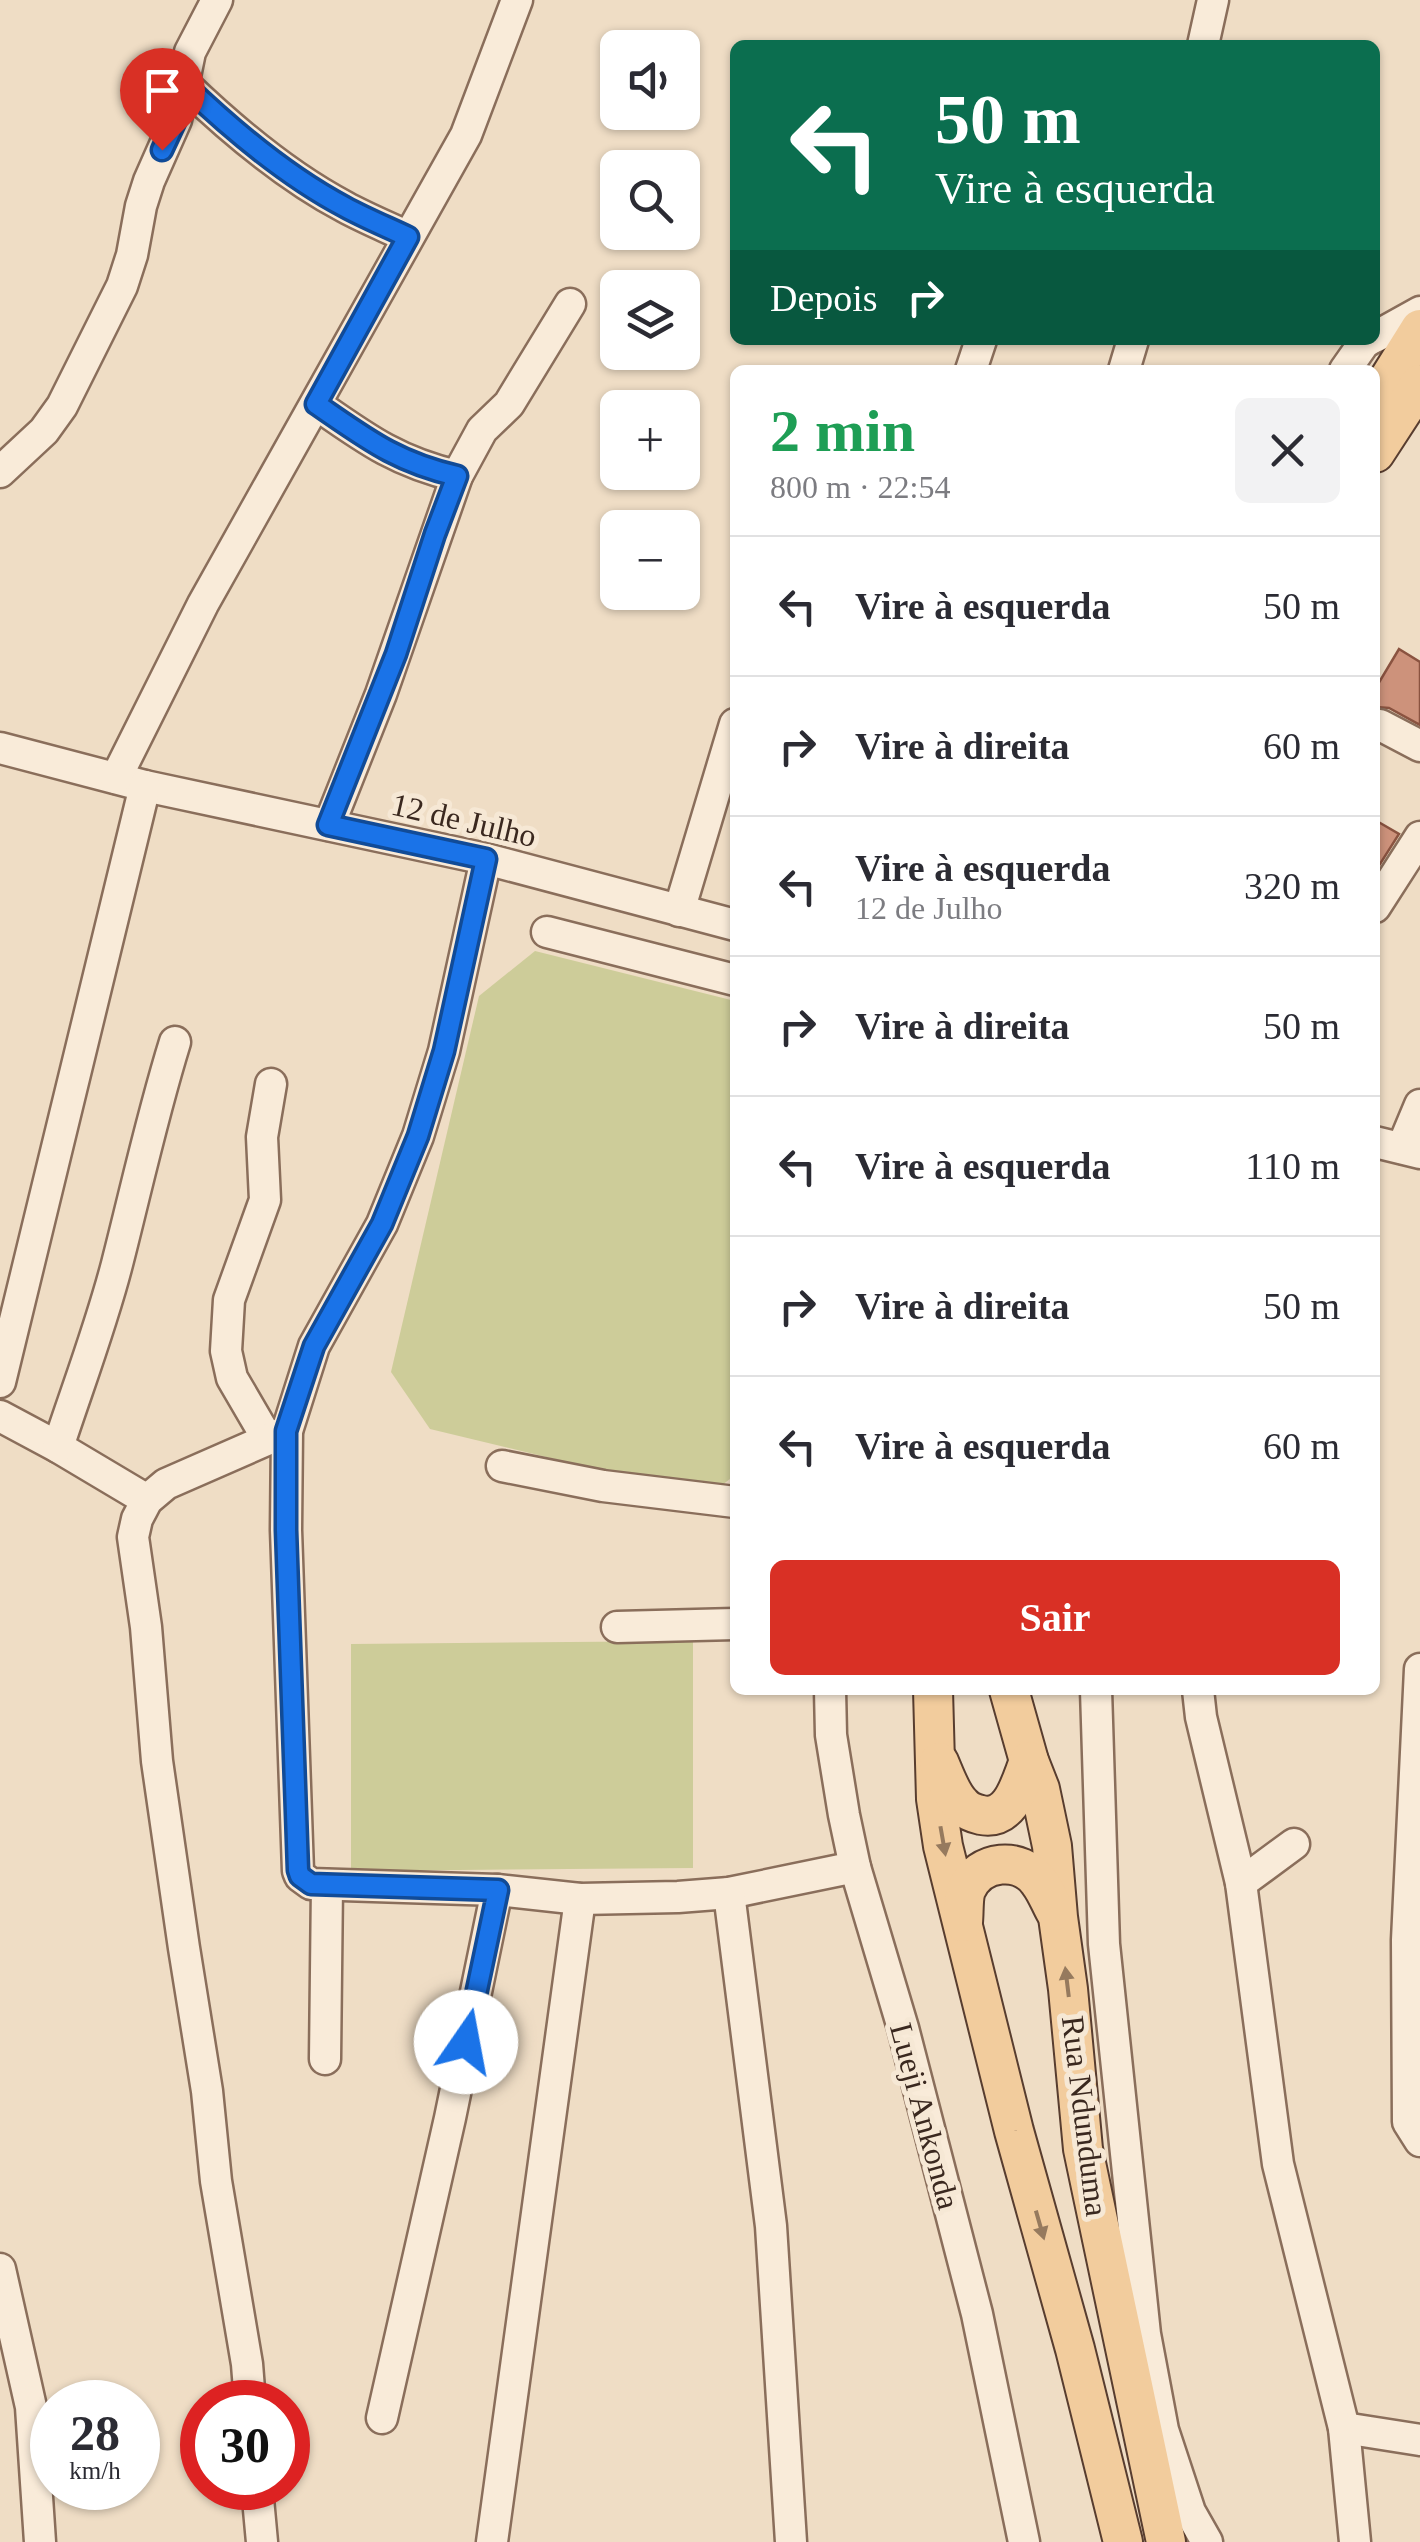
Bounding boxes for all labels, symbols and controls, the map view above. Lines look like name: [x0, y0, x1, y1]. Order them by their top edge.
map controls: [600, 30, 700, 610]
button: sound: [600, 30, 700, 130]
pin: [120, 48, 205, 151]
icon: arrive: [135, 63, 190, 118]
icon: left: [770, 80, 900, 210]
text: 50 m: [935, 81, 1081, 158]
button: search: [600, 150, 700, 250]
text: Vire à esquerda: [935, 163, 1215, 213]
button: layers: [600, 270, 700, 370]
icon: right: [898, 270, 953, 325]
text: Depois: [770, 277, 878, 319]
button: +: [600, 390, 700, 490]
text: 2 min: [770, 398, 915, 464]
button: close: [1235, 398, 1340, 503]
text: 800 m · 22:54: [770, 469, 950, 505]
button: −: [600, 510, 700, 610]
icon: left: [770, 579, 825, 634]
text: Vire à esquerda: [855, 585, 1110, 627]
text: 50 m: [1263, 585, 1340, 627]
icon: right: [770, 719, 825, 774]
text: Vire à direita: [855, 725, 1070, 767]
text: 60 m: [1263, 725, 1340, 767]
street label: 12 de Julho: [388, 786, 540, 854]
text: Vire à esquerda: [855, 847, 1110, 889]
icon: left: [770, 859, 825, 914]
text: 320 m: [1244, 865, 1340, 907]
text: 12 de Julho: [855, 890, 1003, 926]
icon: right: [770, 999, 825, 1054]
text: Vire à direita: [855, 1005, 1070, 1047]
text: 50 m: [1263, 1005, 1340, 1047]
icon: left: [770, 1139, 825, 1194]
text: Vire à esquerda: [855, 1145, 1110, 1187]
text: 110 m: [1245, 1145, 1340, 1187]
icon: right: [770, 1279, 825, 1334]
text: Vire à direita: [855, 1285, 1070, 1327]
text: 50 m: [1263, 1285, 1340, 1327]
icon: left: [770, 1419, 825, 1474]
text: Vire à esquerda: [855, 1425, 1110, 1467]
text: 60 m: [1263, 1425, 1340, 1467]
button: Sair: [770, 1560, 1340, 1675]
one-way arrow: [936, 1826, 951, 1857]
one-way arrow: [1059, 1966, 1075, 1998]
position arrow: [414, 1990, 518, 2094]
street label: Rua Ndunduma: [1055, 2014, 1115, 2218]
street label: Lueji Ankonda: [883, 2019, 967, 2213]
one-way arrow: [1033, 2210, 1048, 2241]
speed limit sign: 30: [180, 2380, 310, 2510]
text: 28: [70, 2405, 120, 2461]
text: km/h: [69, 2457, 121, 2484]

